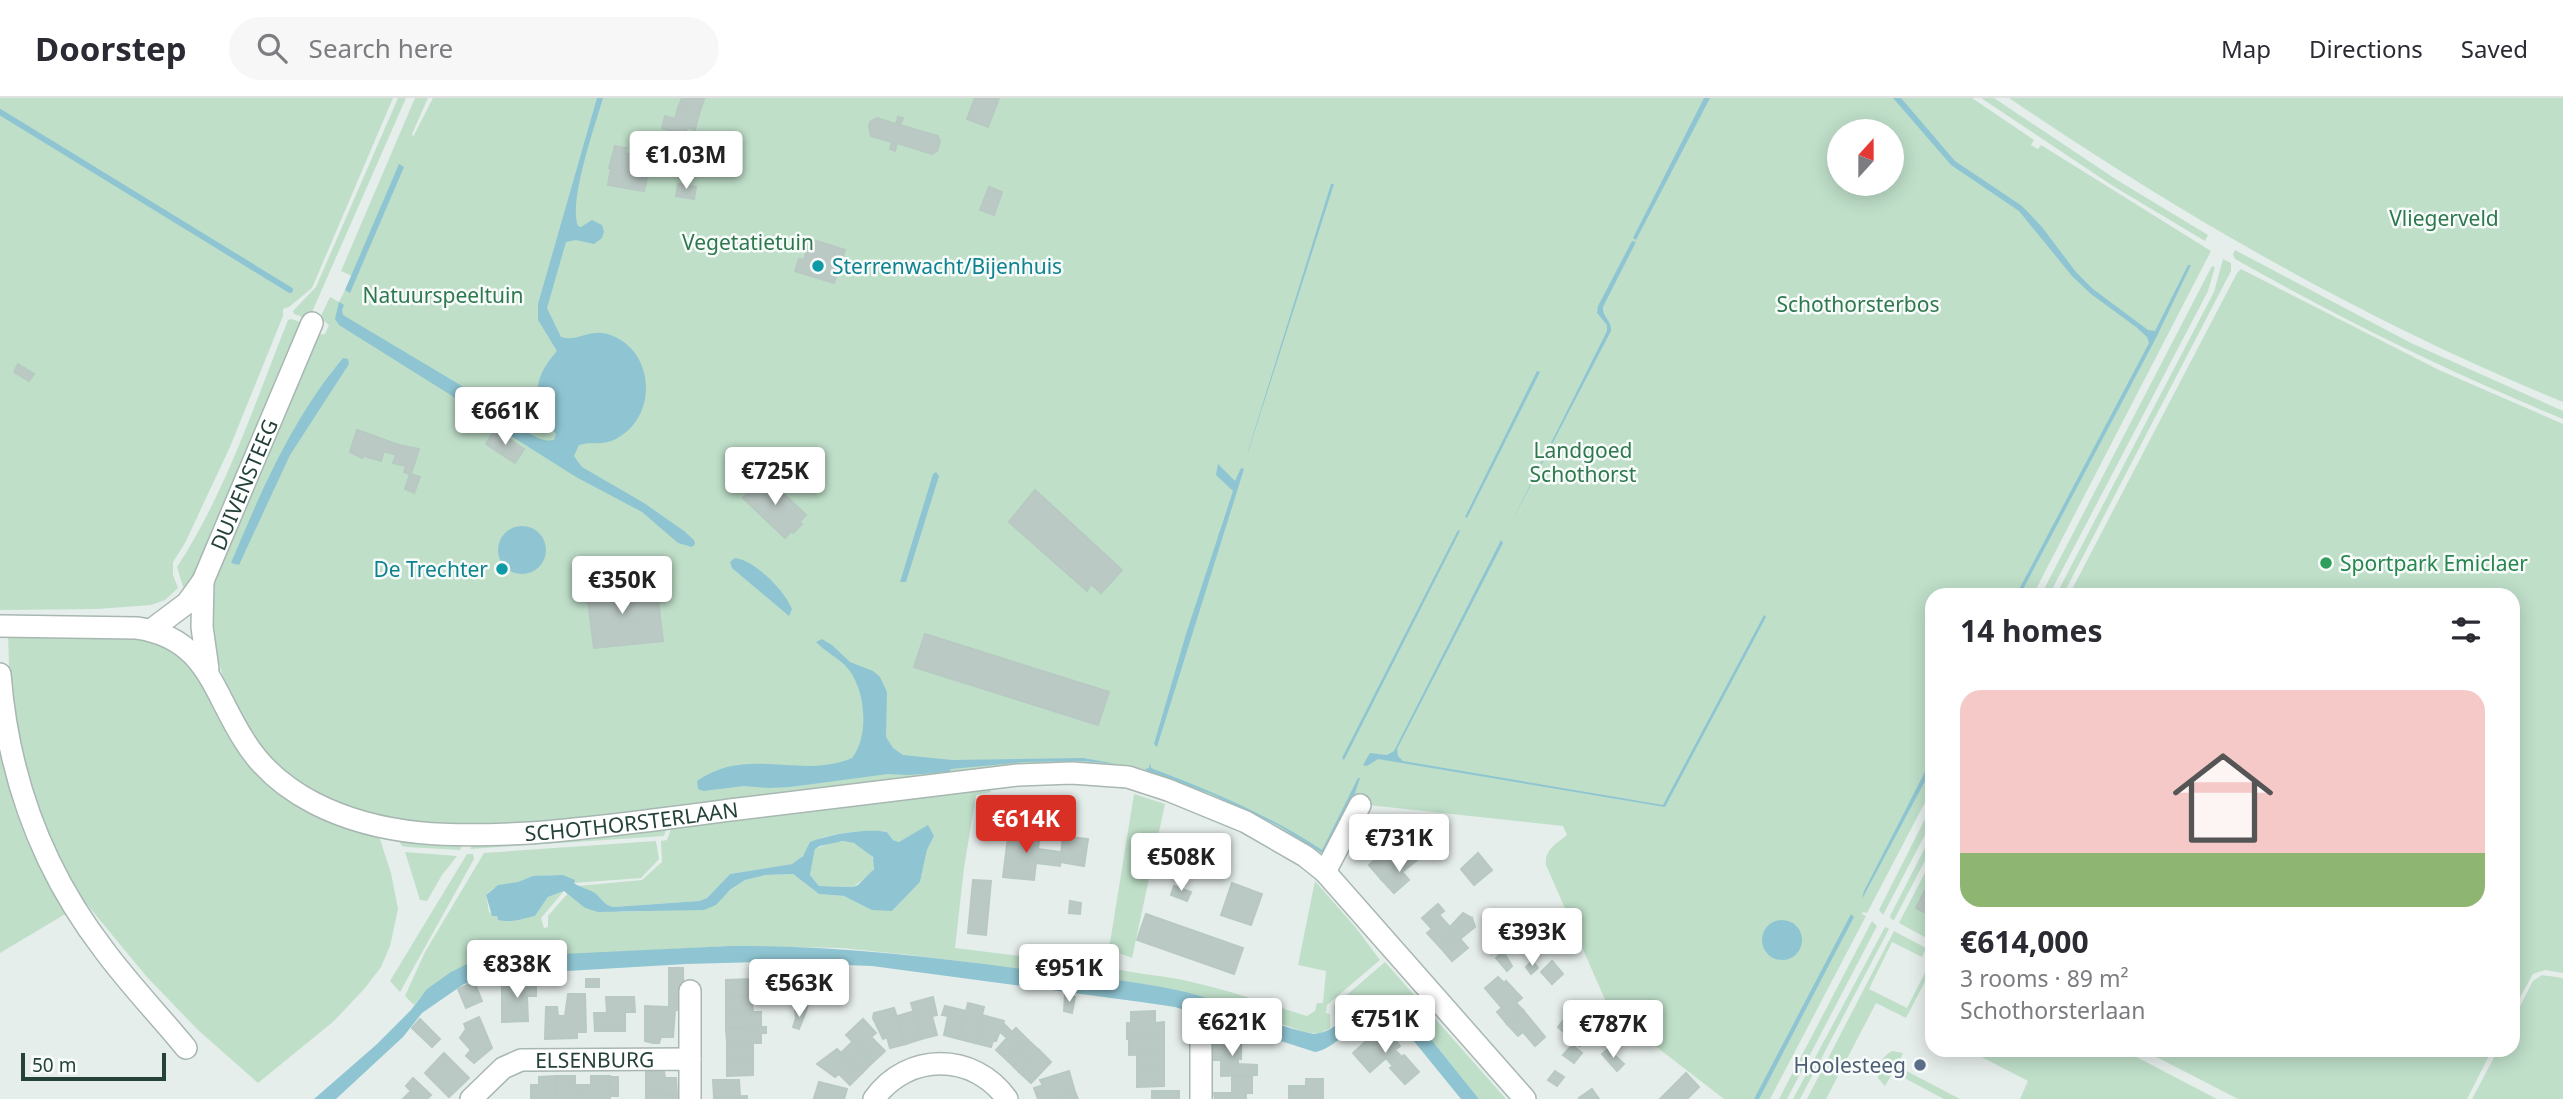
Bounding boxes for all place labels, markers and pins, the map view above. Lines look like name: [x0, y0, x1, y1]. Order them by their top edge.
pin: €1.03M: [629, 132, 743, 191]
place label: Sterrenwacht/Bijenhuis: [832, 252, 1062, 280]
marker: Sterrenwacht/Bijenhuis: [810, 258, 826, 274]
pin: €661K: [456, 388, 554, 447]
pin: €725K: [726, 448, 824, 507]
place label: Sportpark Emiclaer: [2340, 549, 2528, 577]
place label: De Trechter: [373, 555, 488, 583]
marker: Sportpark Emiclaer: [2318, 555, 2334, 571]
pin: €350K: [573, 556, 671, 616]
marker: De Trechter: [494, 561, 510, 577]
pin: €614K: [977, 796, 1075, 855]
pin: €731K: [1350, 814, 1448, 874]
pin: €508K: [1132, 834, 1230, 893]
pin: €393K: [1483, 908, 1581, 968]
pin: €838K: [468, 940, 566, 1000]
pin: €951K: [1020, 944, 1118, 1004]
pin: €563K: [750, 960, 848, 1019]
pin: €751K: [1336, 996, 1434, 1055]
pin: €621K: [1183, 998, 1281, 1058]
pin: €787K: [1564, 1000, 1662, 1060]
place label: Hoolesteeg: [1794, 1051, 1906, 1079]
marker: Hoolesteeg: [1912, 1057, 1928, 1073]

